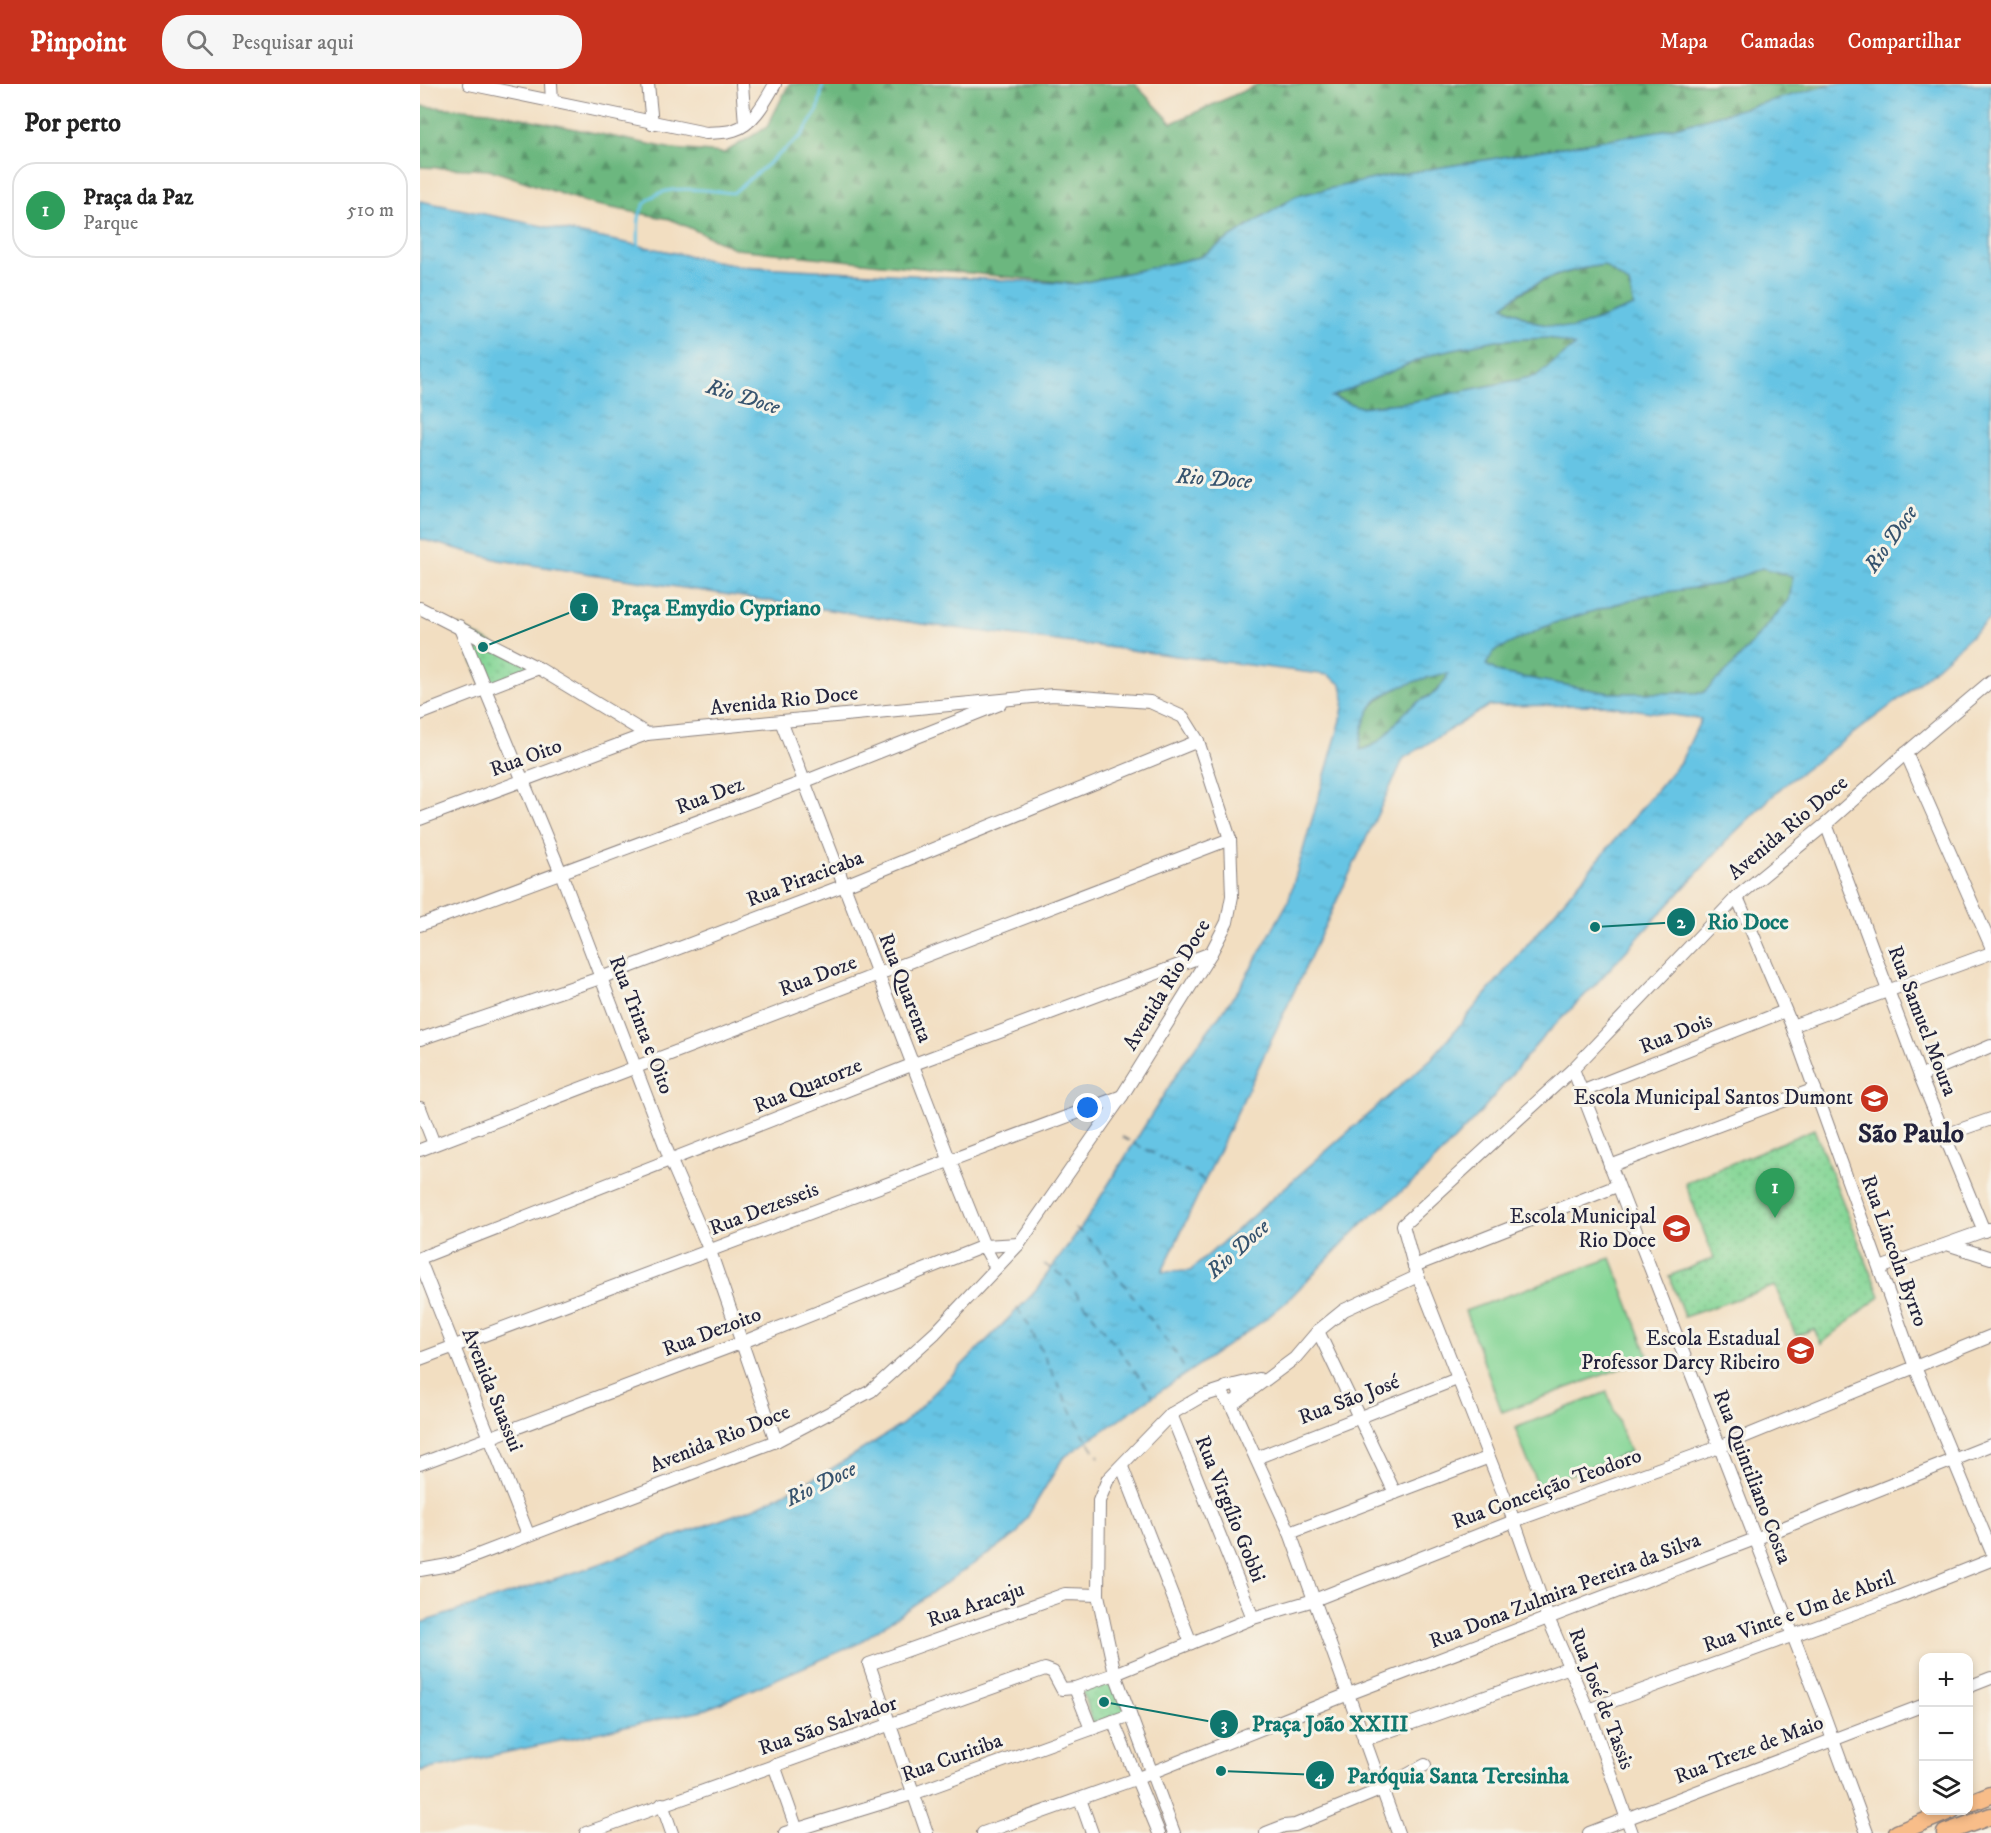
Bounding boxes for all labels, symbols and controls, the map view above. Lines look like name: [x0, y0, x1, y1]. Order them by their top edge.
search box: [162, 15, 582, 69]
text: Pinpoint: [30, 25, 126, 60]
icon: search: [183, 26, 216, 59]
text: Pesquisar aqui: [231, 29, 354, 56]
text: Mapa: [1660, 29, 1708, 55]
text: Camadas: [1741, 29, 1815, 55]
text: Compartilhar: [1848, 29, 1961, 55]
text: Por perto: [24, 107, 121, 140]
text: Praça da Paz: [83, 184, 194, 211]
text: 1: [42, 198, 49, 223]
text: 510 m: [347, 198, 394, 223]
text: Parque: [83, 211, 138, 236]
water label: Rio Doce: [702, 373, 784, 421]
water label: Rio Doce: [1174, 463, 1253, 495]
water label: Rio Doce: [1858, 500, 1924, 579]
callout: Praça Emydio Cypriano: [569, 587, 833, 627]
text: Praça Emydio Cypriano: [611, 595, 821, 622]
text: 1: [581, 597, 588, 619]
street label: Avenida Rio Doce: [709, 680, 860, 722]
street label: Rua Oito: [486, 733, 566, 783]
street label: Avenida Rio Doce: [1723, 770, 1854, 886]
street label: Rua Dez: [672, 771, 748, 821]
street label: Rua Piracicaba: [743, 845, 867, 913]
callout: Rio Doce: [1666, 902, 1801, 942]
text: Rio Doce: [1707, 909, 1789, 936]
text: 2: [1677, 912, 1687, 934]
street label: Avenida Rio Doce: [1118, 914, 1217, 1055]
street label: Rua Quarenta: [872, 930, 938, 1046]
street label: Rua Samuel Moura: [1881, 942, 1963, 1100]
street label: Rua Doze: [775, 949, 861, 1003]
street label: Rua Trinta e Oito: [603, 952, 679, 1098]
street label: Rua Dois: [1636, 1008, 1716, 1060]
street label: Rua Quatorze: [750, 1052, 866, 1120]
school or university icon: Escola Municipal Santos Dumont: [1858, 1082, 1890, 1114]
place label: Escola Municipal Santos Dumont: [1574, 1085, 1853, 1111]
your location: [1073, 1093, 1102, 1122]
district label: São Paulo: [1858, 1117, 1964, 1151]
pin: 1: [1756, 1168, 1794, 1218]
street label: Rua Lincoln Byrro: [1855, 1172, 1933, 1330]
street label: Rua Dezesseis: [706, 1176, 822, 1242]
place label: Escola Municipal Rio Doce: [1510, 1204, 1657, 1254]
water label: Rio Doce: [1200, 1213, 1276, 1285]
school or university icon: Escola Municipal Rio Doce: [1661, 1213, 1693, 1245]
street label: Rua Dezoito: [659, 1301, 765, 1363]
street label: Avenida Suassui: [455, 1324, 529, 1456]
place label: Escola Estadual Professor Darcy Ribeiro: [1581, 1326, 1781, 1376]
school or university icon: Escola Estadual Professor Darcy Ribeiro: [1785, 1335, 1817, 1367]
street label: Rua São José: [1295, 1369, 1403, 1431]
street label: Rua Quintiliano Costa: [1707, 1386, 1797, 1568]
street label: Avenida Rio Doce: [646, 1399, 794, 1479]
street label: Rua Virgílio Gobbi: [1189, 1432, 1271, 1586]
street label: Rua Conceição Teodoro: [1449, 1443, 1645, 1535]
water label: Rio Doce: [780, 1455, 861, 1513]
street label: Rua Dona Zulmira Pereira da Silva: [1426, 1527, 1704, 1655]
street label: Rua Vinte e Um de Abril: [1699, 1565, 1899, 1659]
street label: Rua Aracaju: [924, 1576, 1028, 1634]
street label: Rua José de Tassis: [1562, 1625, 1640, 1773]
map controls: [1919, 1653, 1973, 1815]
button: +: [1919, 1653, 1973, 1707]
street label: Rua São Salvador: [755, 1690, 901, 1762]
callout: Praça João XXIII: [1209, 1704, 1420, 1744]
button: −: [1919, 1707, 1973, 1761]
street label: Rua Treze de Maio: [1671, 1710, 1827, 1790]
text: Praça João XXIII: [1252, 1711, 1408, 1738]
text: 3: [1221, 1714, 1228, 1736]
street label: Rua Curitiba: [898, 1728, 1006, 1788]
callout: Paróquia Santa Teresinha: [1305, 1755, 1581, 1795]
button: layers: [1919, 1761, 1973, 1815]
text: Paróquia Santa Teresinha: [1347, 1763, 1570, 1790]
text: 4: [1314, 1765, 1326, 1787]

